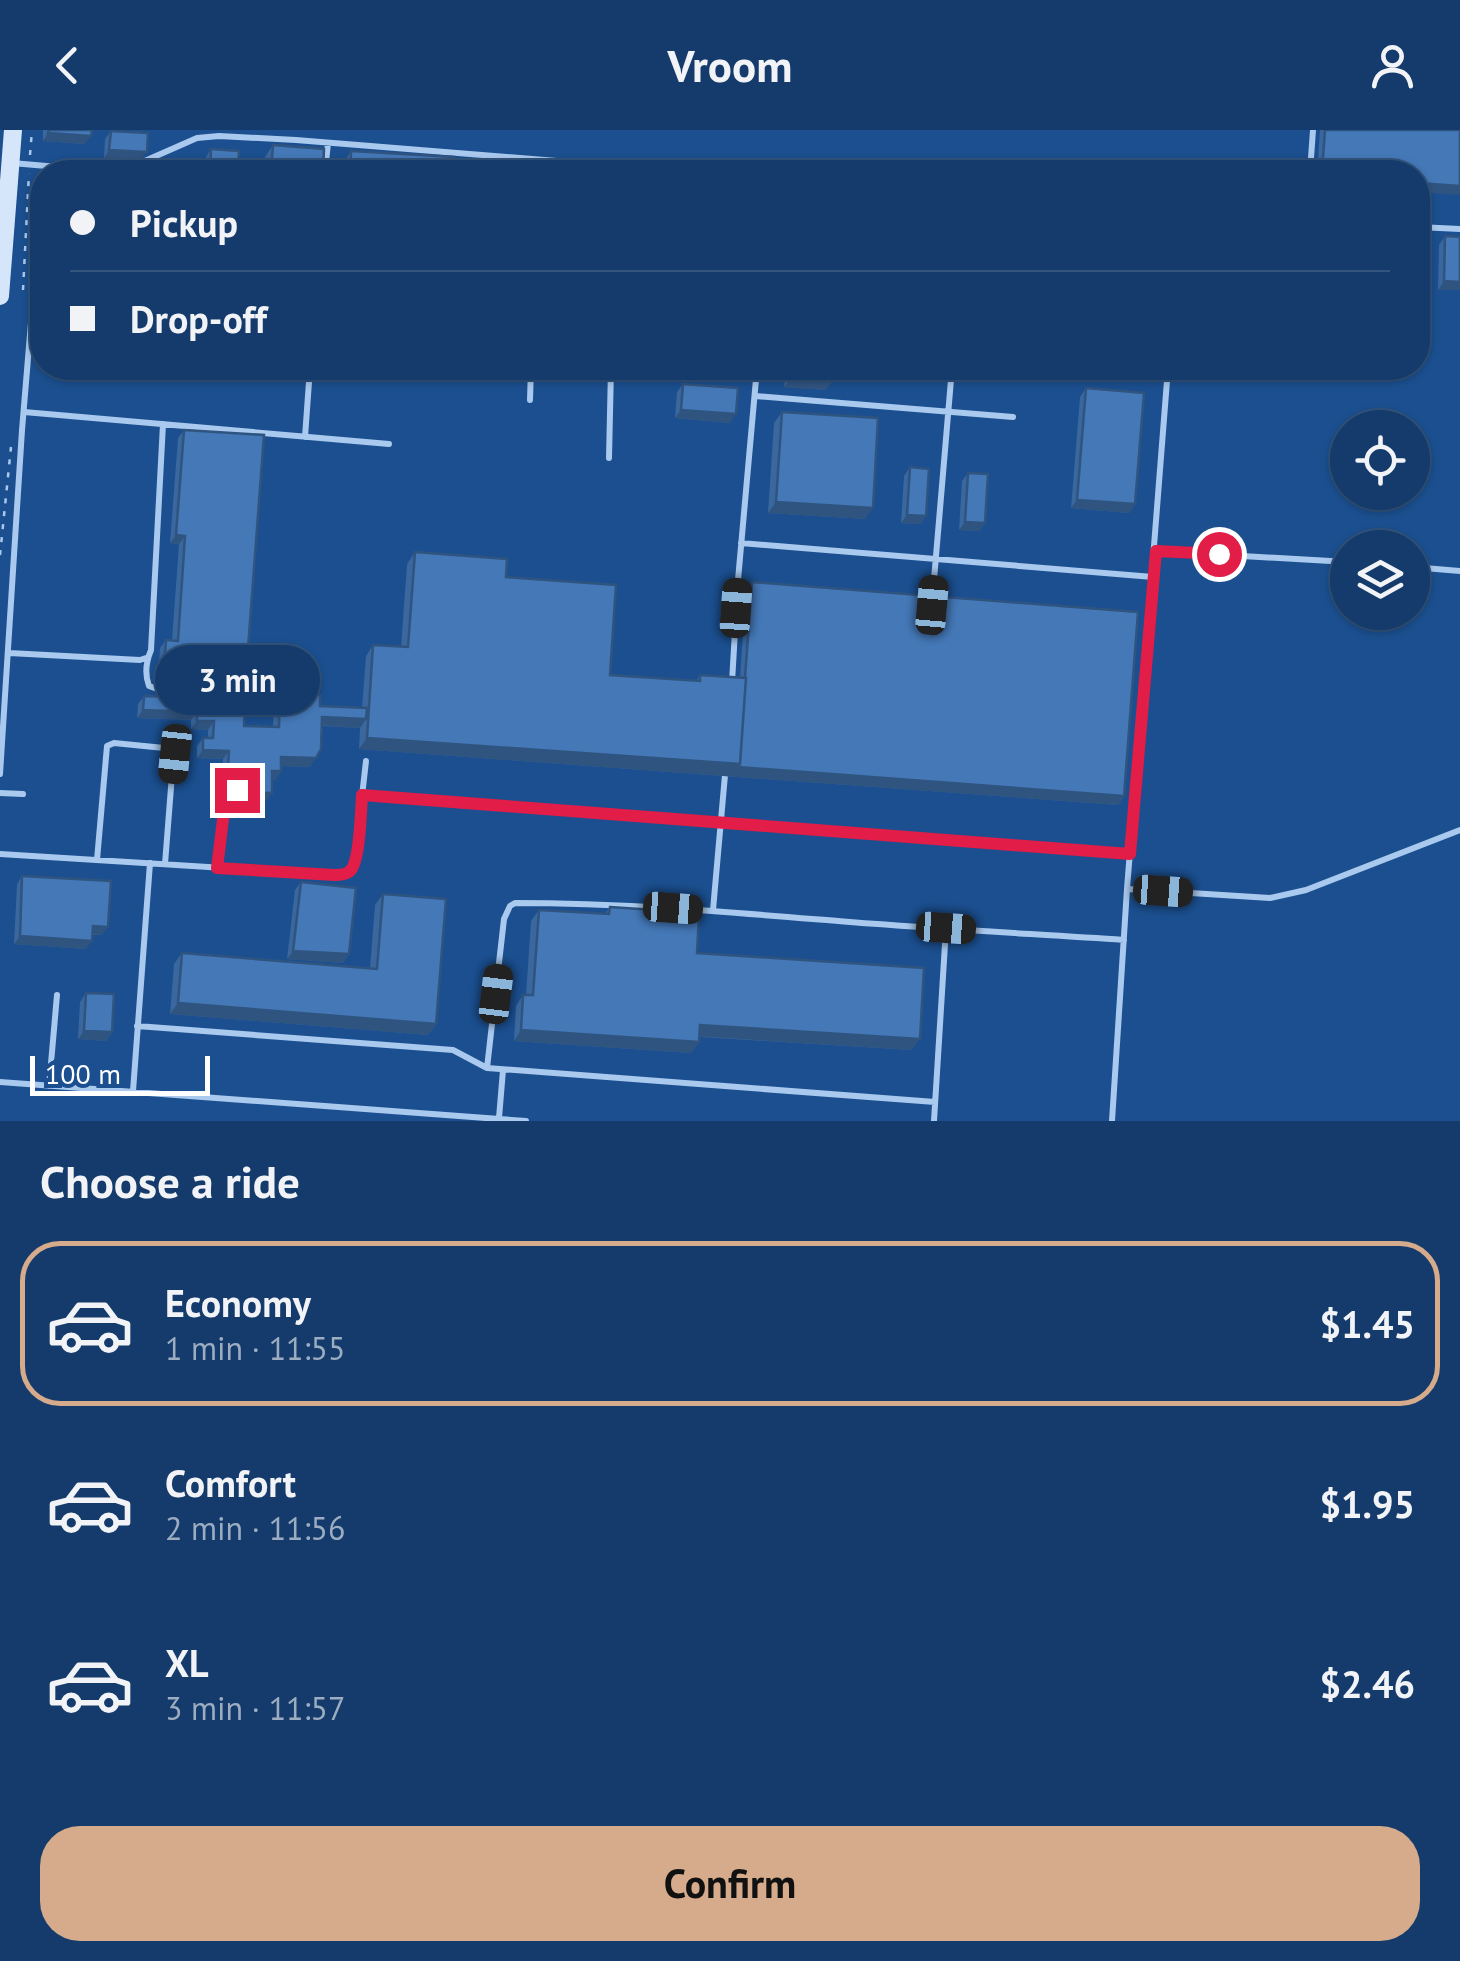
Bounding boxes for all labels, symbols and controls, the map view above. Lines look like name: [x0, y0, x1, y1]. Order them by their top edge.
text: Vroom: [668, 36, 792, 94]
icon: back: [40, 38, 95, 93]
icon: person: [1365, 38, 1420, 93]
text: Pickup: [130, 198, 238, 247]
text: Drop-off: [130, 294, 267, 343]
map controls: [1330, 410, 1430, 630]
button: locate: [1330, 410, 1430, 510]
button: layers: [1330, 530, 1430, 630]
route start: [1197, 532, 1242, 577]
car: [914, 574, 950, 636]
car: [719, 577, 753, 639]
callout: 3 min: [154, 645, 320, 715]
text: 3 min: [198, 659, 277, 701]
car: [157, 723, 193, 785]
route end: [215, 768, 260, 813]
car: [1132, 874, 1194, 908]
car: [642, 891, 704, 925]
car: [915, 911, 977, 945]
car: [477, 962, 515, 1026]
scale bar: [30, 1051, 210, 1096]
text: 100 m: [45, 1055, 121, 1092]
text: Choose a ride: [40, 1152, 300, 1210]
text: Economy: [165, 1278, 311, 1327]
icon: car: [45, 1279, 135, 1369]
text: $1.45: [1319, 1299, 1415, 1348]
text: 1 min · 11:55: [165, 1327, 345, 1369]
text: Comfort: [165, 1458, 296, 1507]
icon: car: [45, 1459, 135, 1549]
text: $1.95: [1319, 1479, 1415, 1528]
text: 2 min · 11:56: [165, 1507, 345, 1549]
text: XL: [165, 1638, 209, 1687]
icon: car: [45, 1639, 135, 1729]
text: $2.46: [1319, 1659, 1415, 1708]
text: 3 min · 11:57: [165, 1687, 345, 1729]
button: Confirm: [40, 1826, 1420, 1941]

